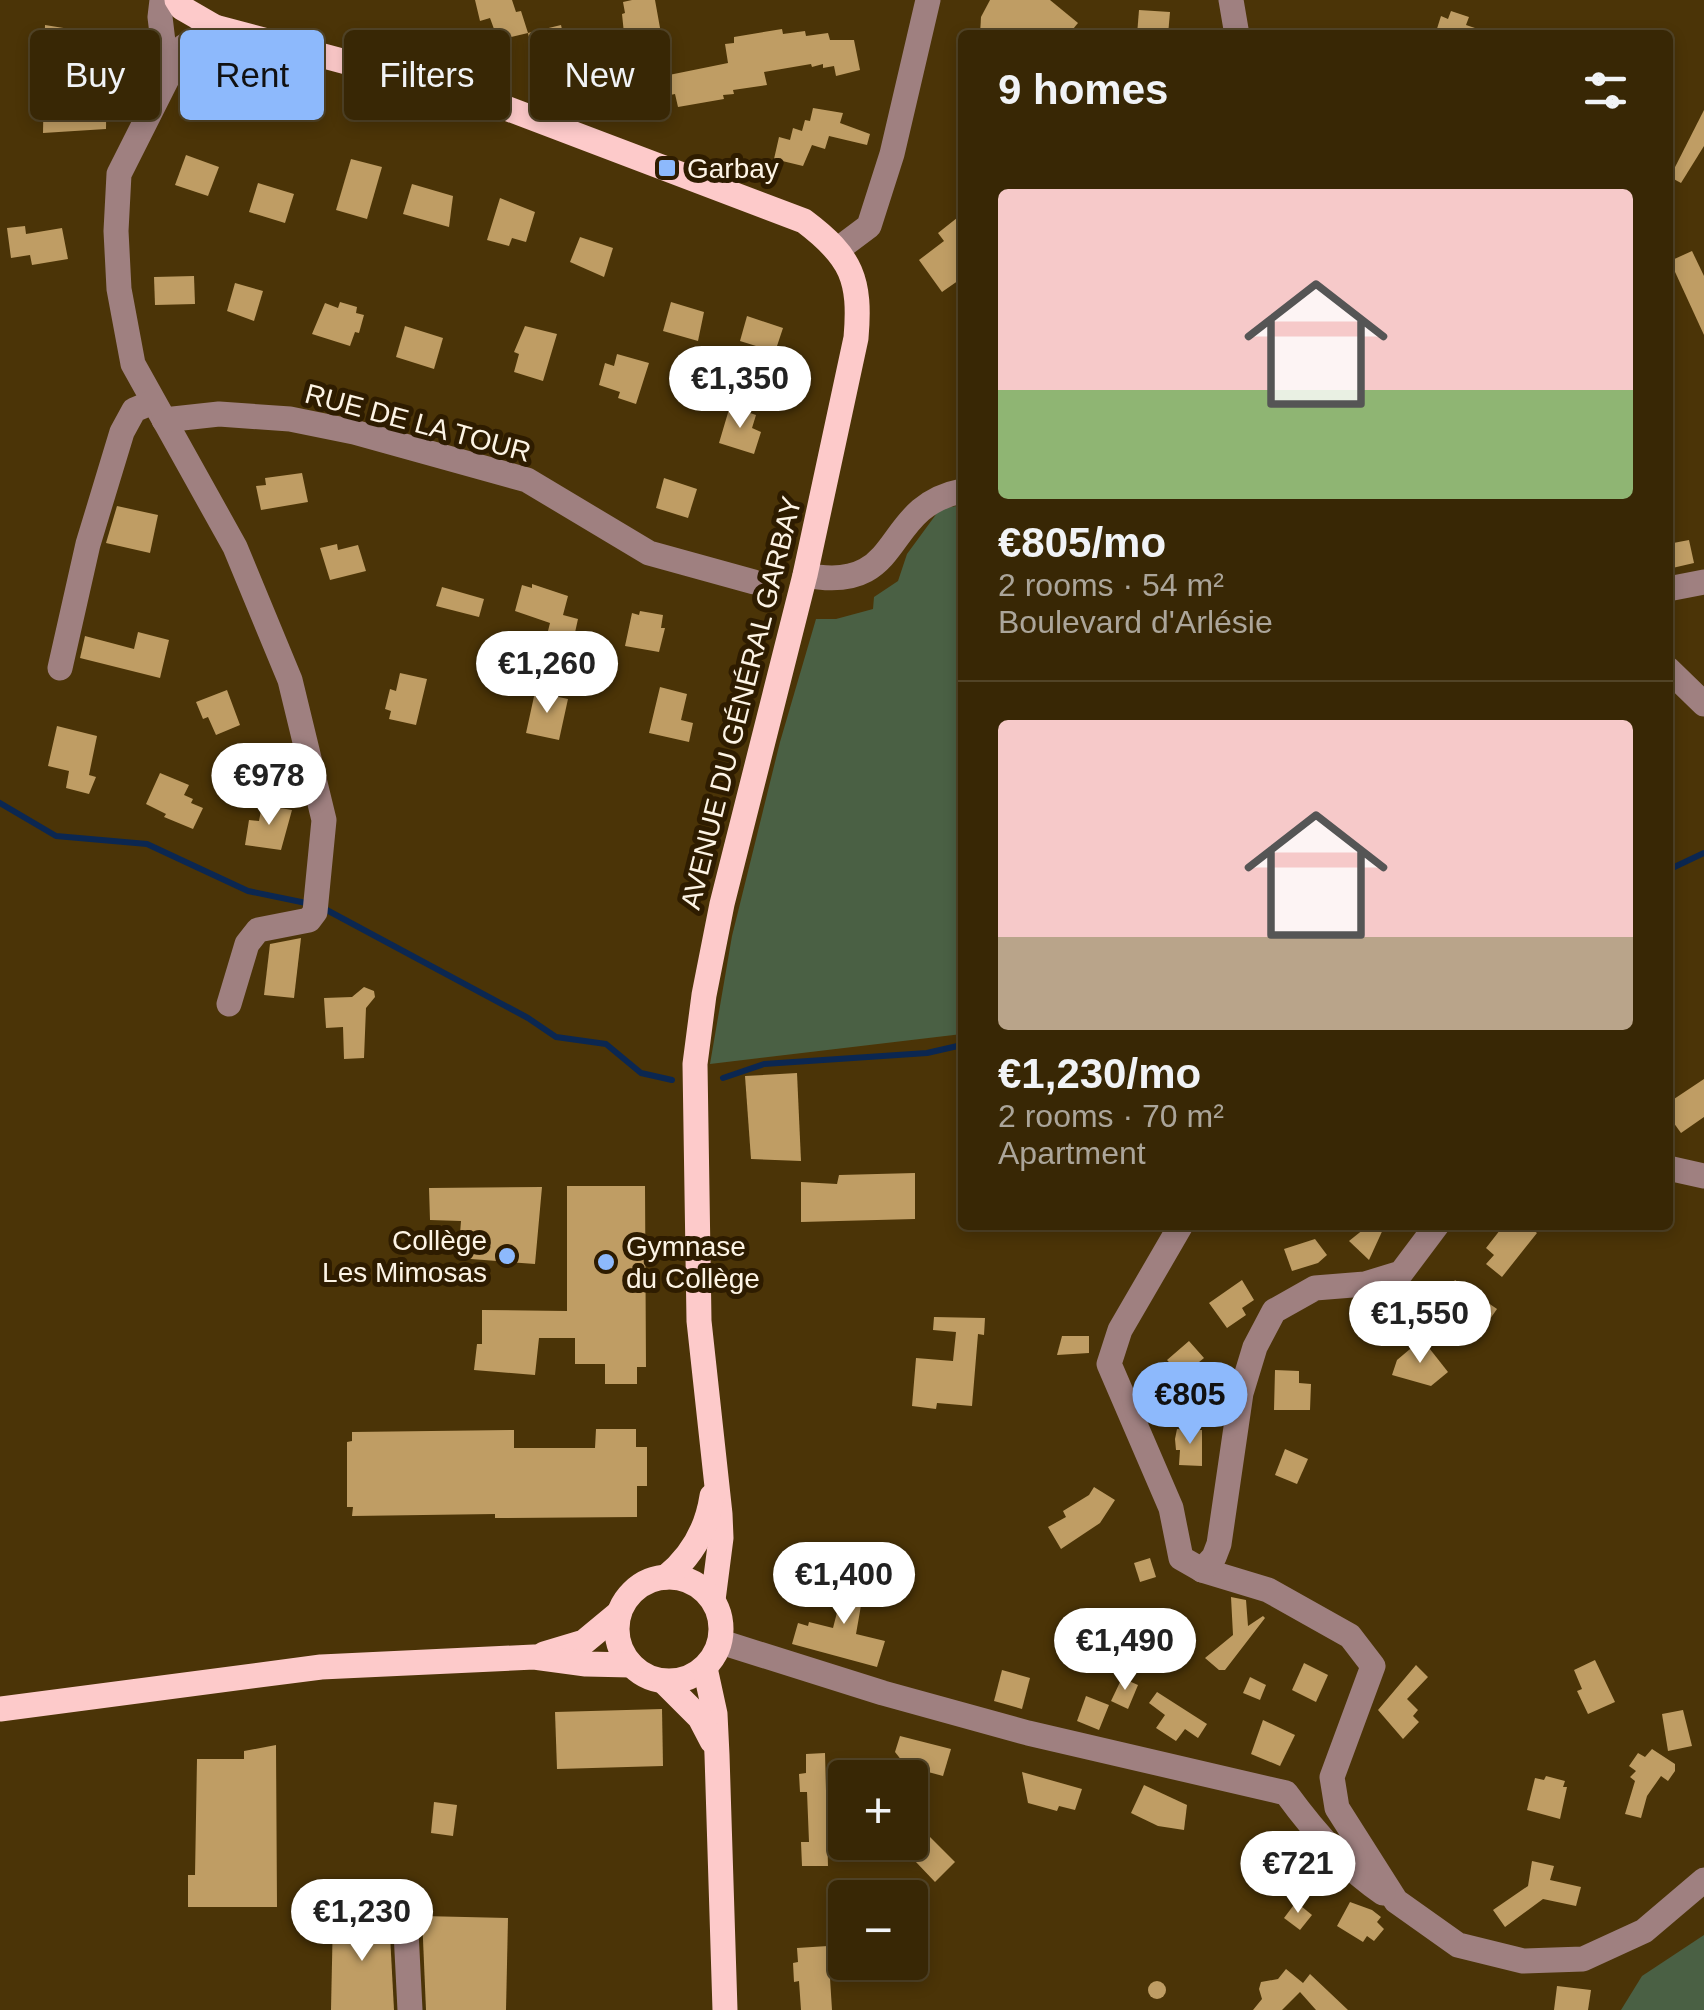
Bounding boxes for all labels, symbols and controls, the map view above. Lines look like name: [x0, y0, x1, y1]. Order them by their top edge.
chip: Buy: [30, 30, 160, 120]
chip: Rent: [180, 30, 324, 120]
chip: Filters: [344, 30, 510, 120]
chip: New: [530, 30, 670, 120]
icon: filters: [1578, 63, 1633, 118]
text: 9 homes: [998, 66, 1168, 113]
place label: Garbay: [687, 153, 779, 184]
marker: Garbay: [656, 157, 678, 179]
icon: home: [1226, 254, 1406, 434]
pin: €1,350: [659, 346, 821, 431]
text: €1,350: [691, 360, 789, 396]
street label: RUE DE LA TOUR: [302, 378, 534, 468]
street label: AVENUE DU GÉNÉRAL GARBAY: [675, 493, 807, 913]
text: €805/mo: [998, 519, 1166, 566]
text: 2 rooms · 54 m²: [998, 567, 1224, 603]
text: Boulevard d'Arlésie: [998, 604, 1273, 640]
pin: €1,260: [466, 631, 628, 716]
text: €1,260: [498, 645, 596, 681]
pin: €978: [210, 743, 328, 828]
text: €978: [233, 757, 305, 793]
icon: home: [1226, 785, 1406, 965]
text: €1,230/mo: [998, 1050, 1201, 1097]
text: 2 rooms · 70 m²: [998, 1098, 1224, 1134]
text: Apartment: [998, 1135, 1146, 1171]
place label: Collège Les Mimosas: [322, 1225, 487, 1288]
place label: Gymnase du Collège: [626, 1231, 760, 1294]
marker: Collège Les Mimosas: [496, 1245, 518, 1267]
marker: Gymnase du Collège: [595, 1251, 617, 1273]
pin: €1,550: [1339, 1281, 1501, 1366]
text: €1,550: [1371, 1295, 1469, 1331]
pin: €805: [1131, 1362, 1249, 1447]
text: €805: [1154, 1376, 1226, 1412]
pin: €1,400: [763, 1542, 925, 1627]
text: €1,400: [795, 1556, 893, 1592]
pin: €1,490: [1044, 1608, 1206, 1693]
text: €1,490: [1076, 1622, 1174, 1658]
map controls: [828, 1760, 928, 1980]
button: +: [828, 1760, 928, 1860]
pin: €721: [1239, 1831, 1357, 1916]
text: €721: [1262, 1845, 1334, 1881]
pin: €1,230: [281, 1879, 443, 1964]
button: −: [828, 1880, 928, 1980]
text: €1,230: [313, 1893, 411, 1929]

